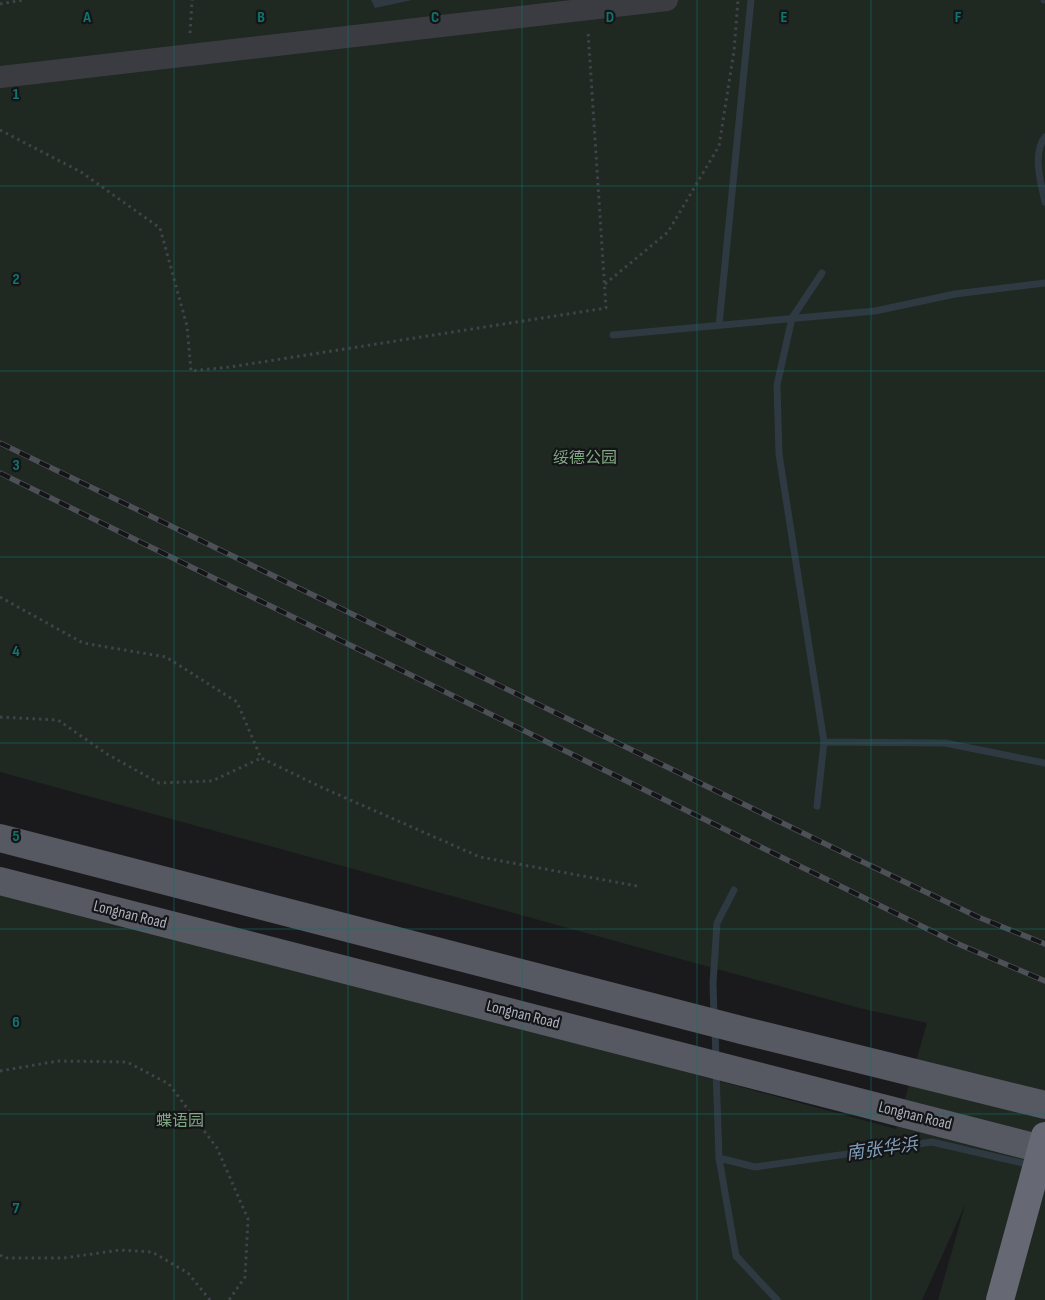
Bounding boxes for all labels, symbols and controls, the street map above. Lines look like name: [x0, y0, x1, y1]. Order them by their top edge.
text: A: [82, 8, 91, 27]
text: B: [257, 8, 265, 27]
text: C: [431, 8, 439, 27]
text: D: [606, 8, 614, 27]
text: E: [781, 8, 788, 27]
text: F: [955, 8, 962, 27]
text: 1: [13, 85, 20, 104]
text: 2: [12, 270, 20, 289]
park label: 绥德公园: [553, 449, 617, 468]
text: 3: [12, 456, 20, 475]
text: 4: [12, 642, 20, 661]
text: 5: [12, 827, 20, 846]
street label: Longnan Road: [91, 897, 169, 933]
street label: Longnan Road: [484, 997, 562, 1033]
text: 6: [12, 1013, 20, 1032]
street label: Longnan Road: [876, 1098, 954, 1134]
park label: 蝶语园: [156, 1112, 204, 1131]
water label: 南张华浜: [845, 1133, 921, 1164]
text: 7: [13, 1199, 20, 1218]

